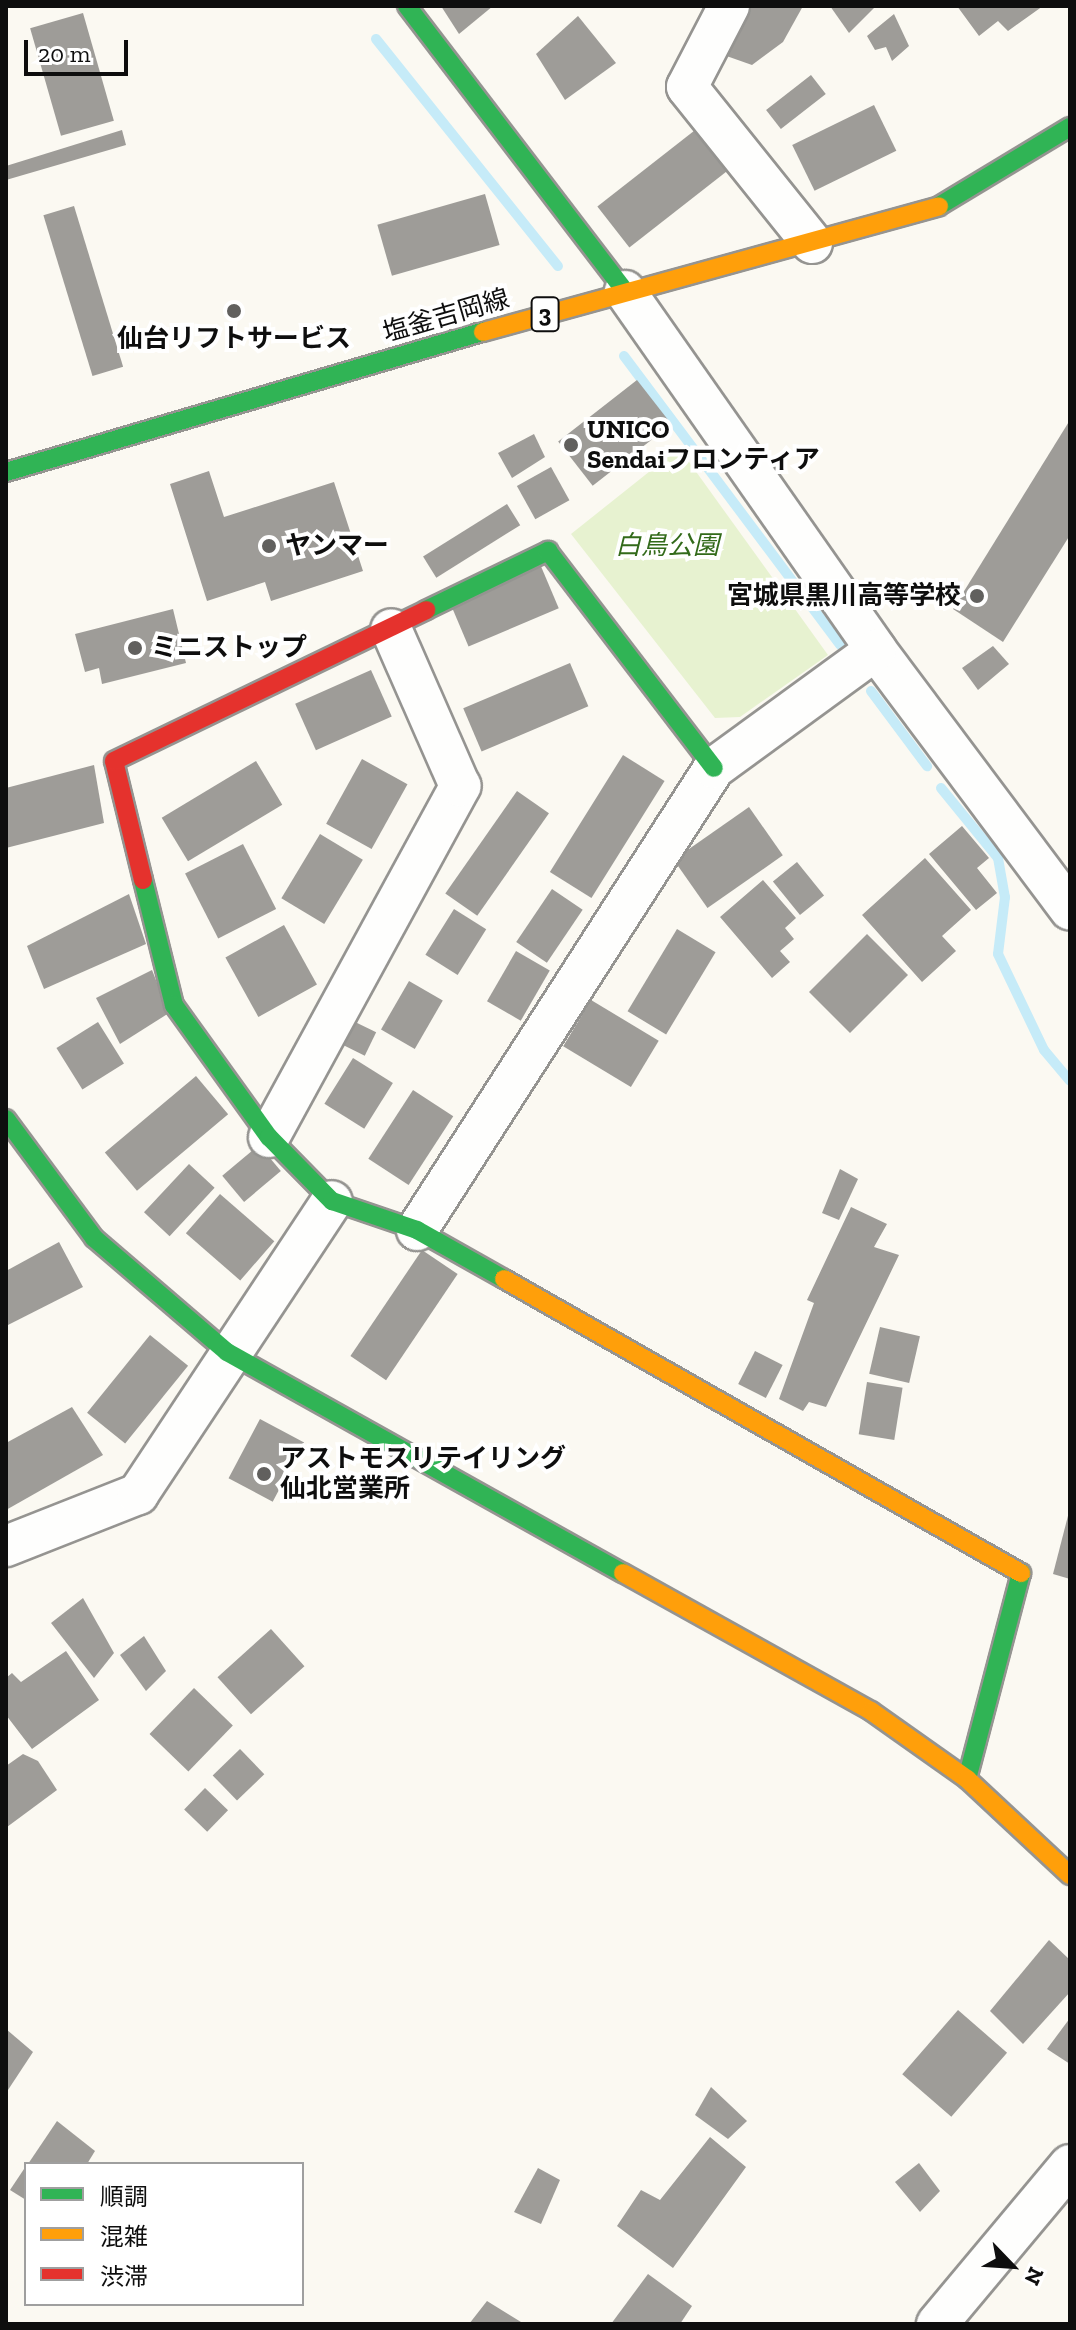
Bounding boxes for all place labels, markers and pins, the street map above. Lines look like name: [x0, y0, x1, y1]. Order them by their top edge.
marker: 仙台リフトサービス: [225, 302, 243, 320]
place label: 仙台リフトサービス: [117, 323, 351, 355]
place label: UNICO Sendaiフロンティア: [587, 414, 821, 476]
marker: UNICO Sendaiフロンティア: [562, 436, 580, 454]
place label: ヤンマー: [285, 530, 389, 562]
marker: ヤンマー: [260, 537, 278, 555]
place label: 宮城県黒川高等学校: [727, 580, 961, 612]
marker: 宮城県黒川高等学校: [968, 587, 986, 605]
place label: ミニストップ: [151, 632, 307, 664]
marker: ミニストップ: [126, 639, 144, 657]
place label: アストモスリテイリング 仙北営業所: [280, 1443, 566, 1504]
marker: アストモスリテイリング 仙北営業所: [255, 1465, 273, 1483]

